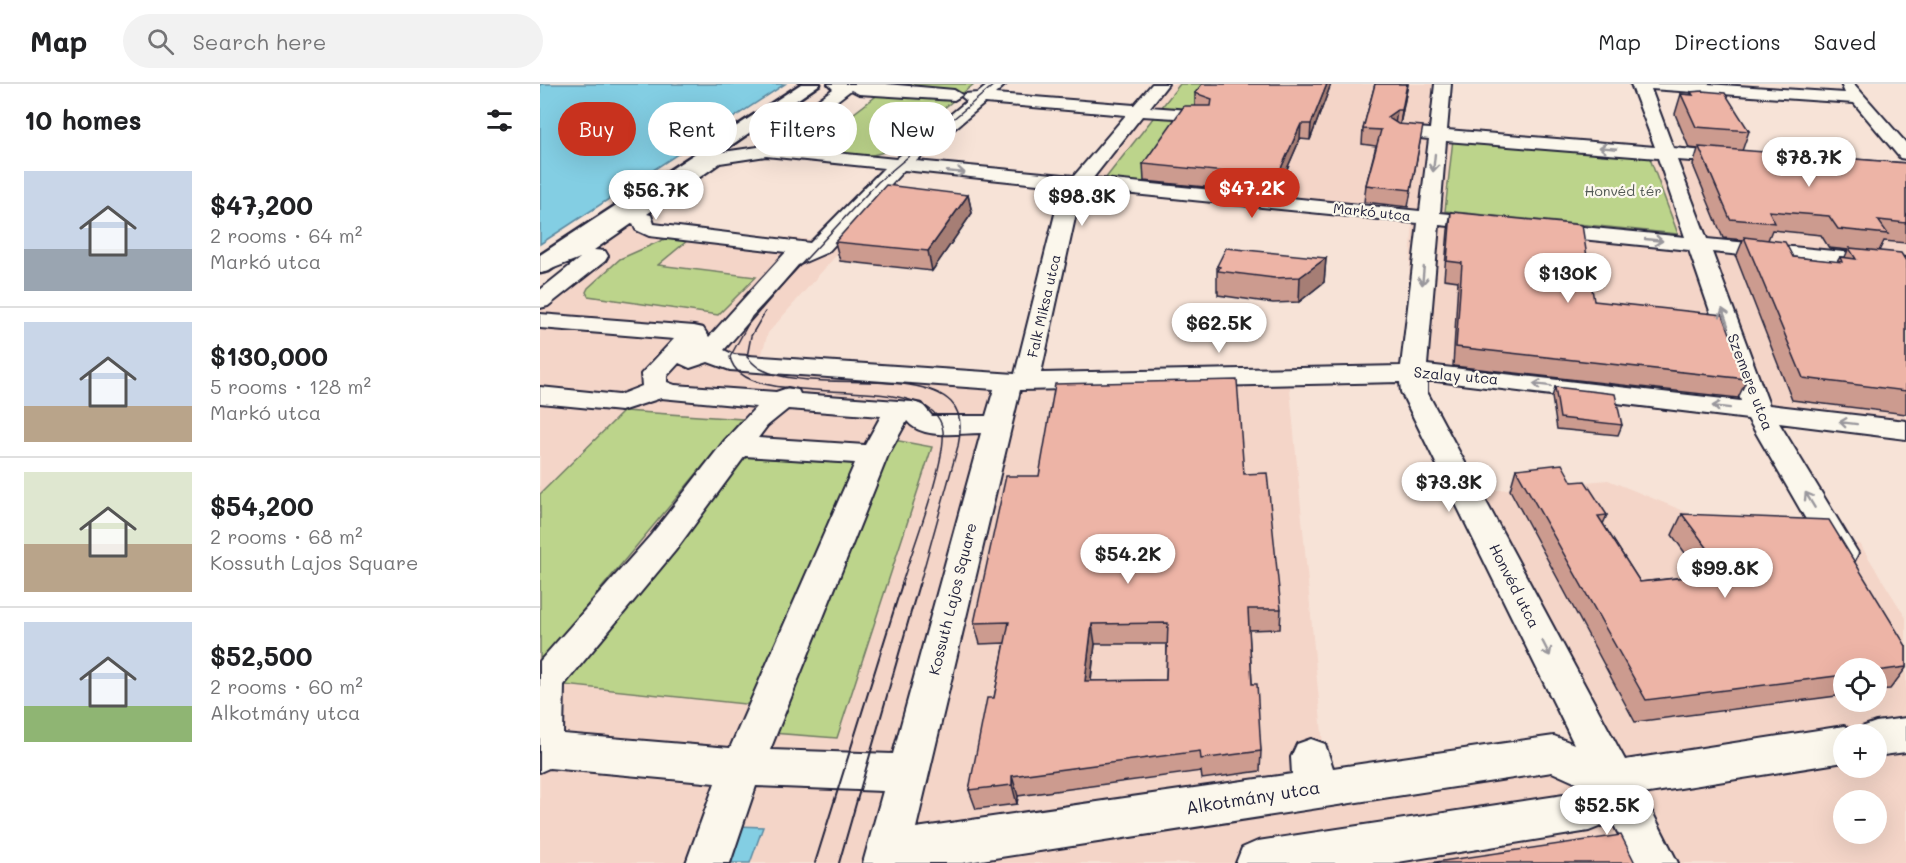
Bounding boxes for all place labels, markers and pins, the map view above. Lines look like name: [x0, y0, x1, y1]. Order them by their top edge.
pin: $78.7K: [1760, 137, 1858, 188]
pin: $47.2K: [1203, 168, 1301, 219]
pin: $56.7K: [607, 170, 705, 221]
pin: $98.3K: [1033, 176, 1131, 227]
pin: $130K: [1526, 253, 1610, 304]
pin: $62.5K: [1170, 303, 1268, 354]
pin: $73.3K: [1400, 462, 1498, 513]
pin: $54.2K: [1079, 534, 1177, 585]
pin: $99.8K: [1676, 548, 1774, 599]
pin: $52.5K: [1558, 785, 1656, 836]

